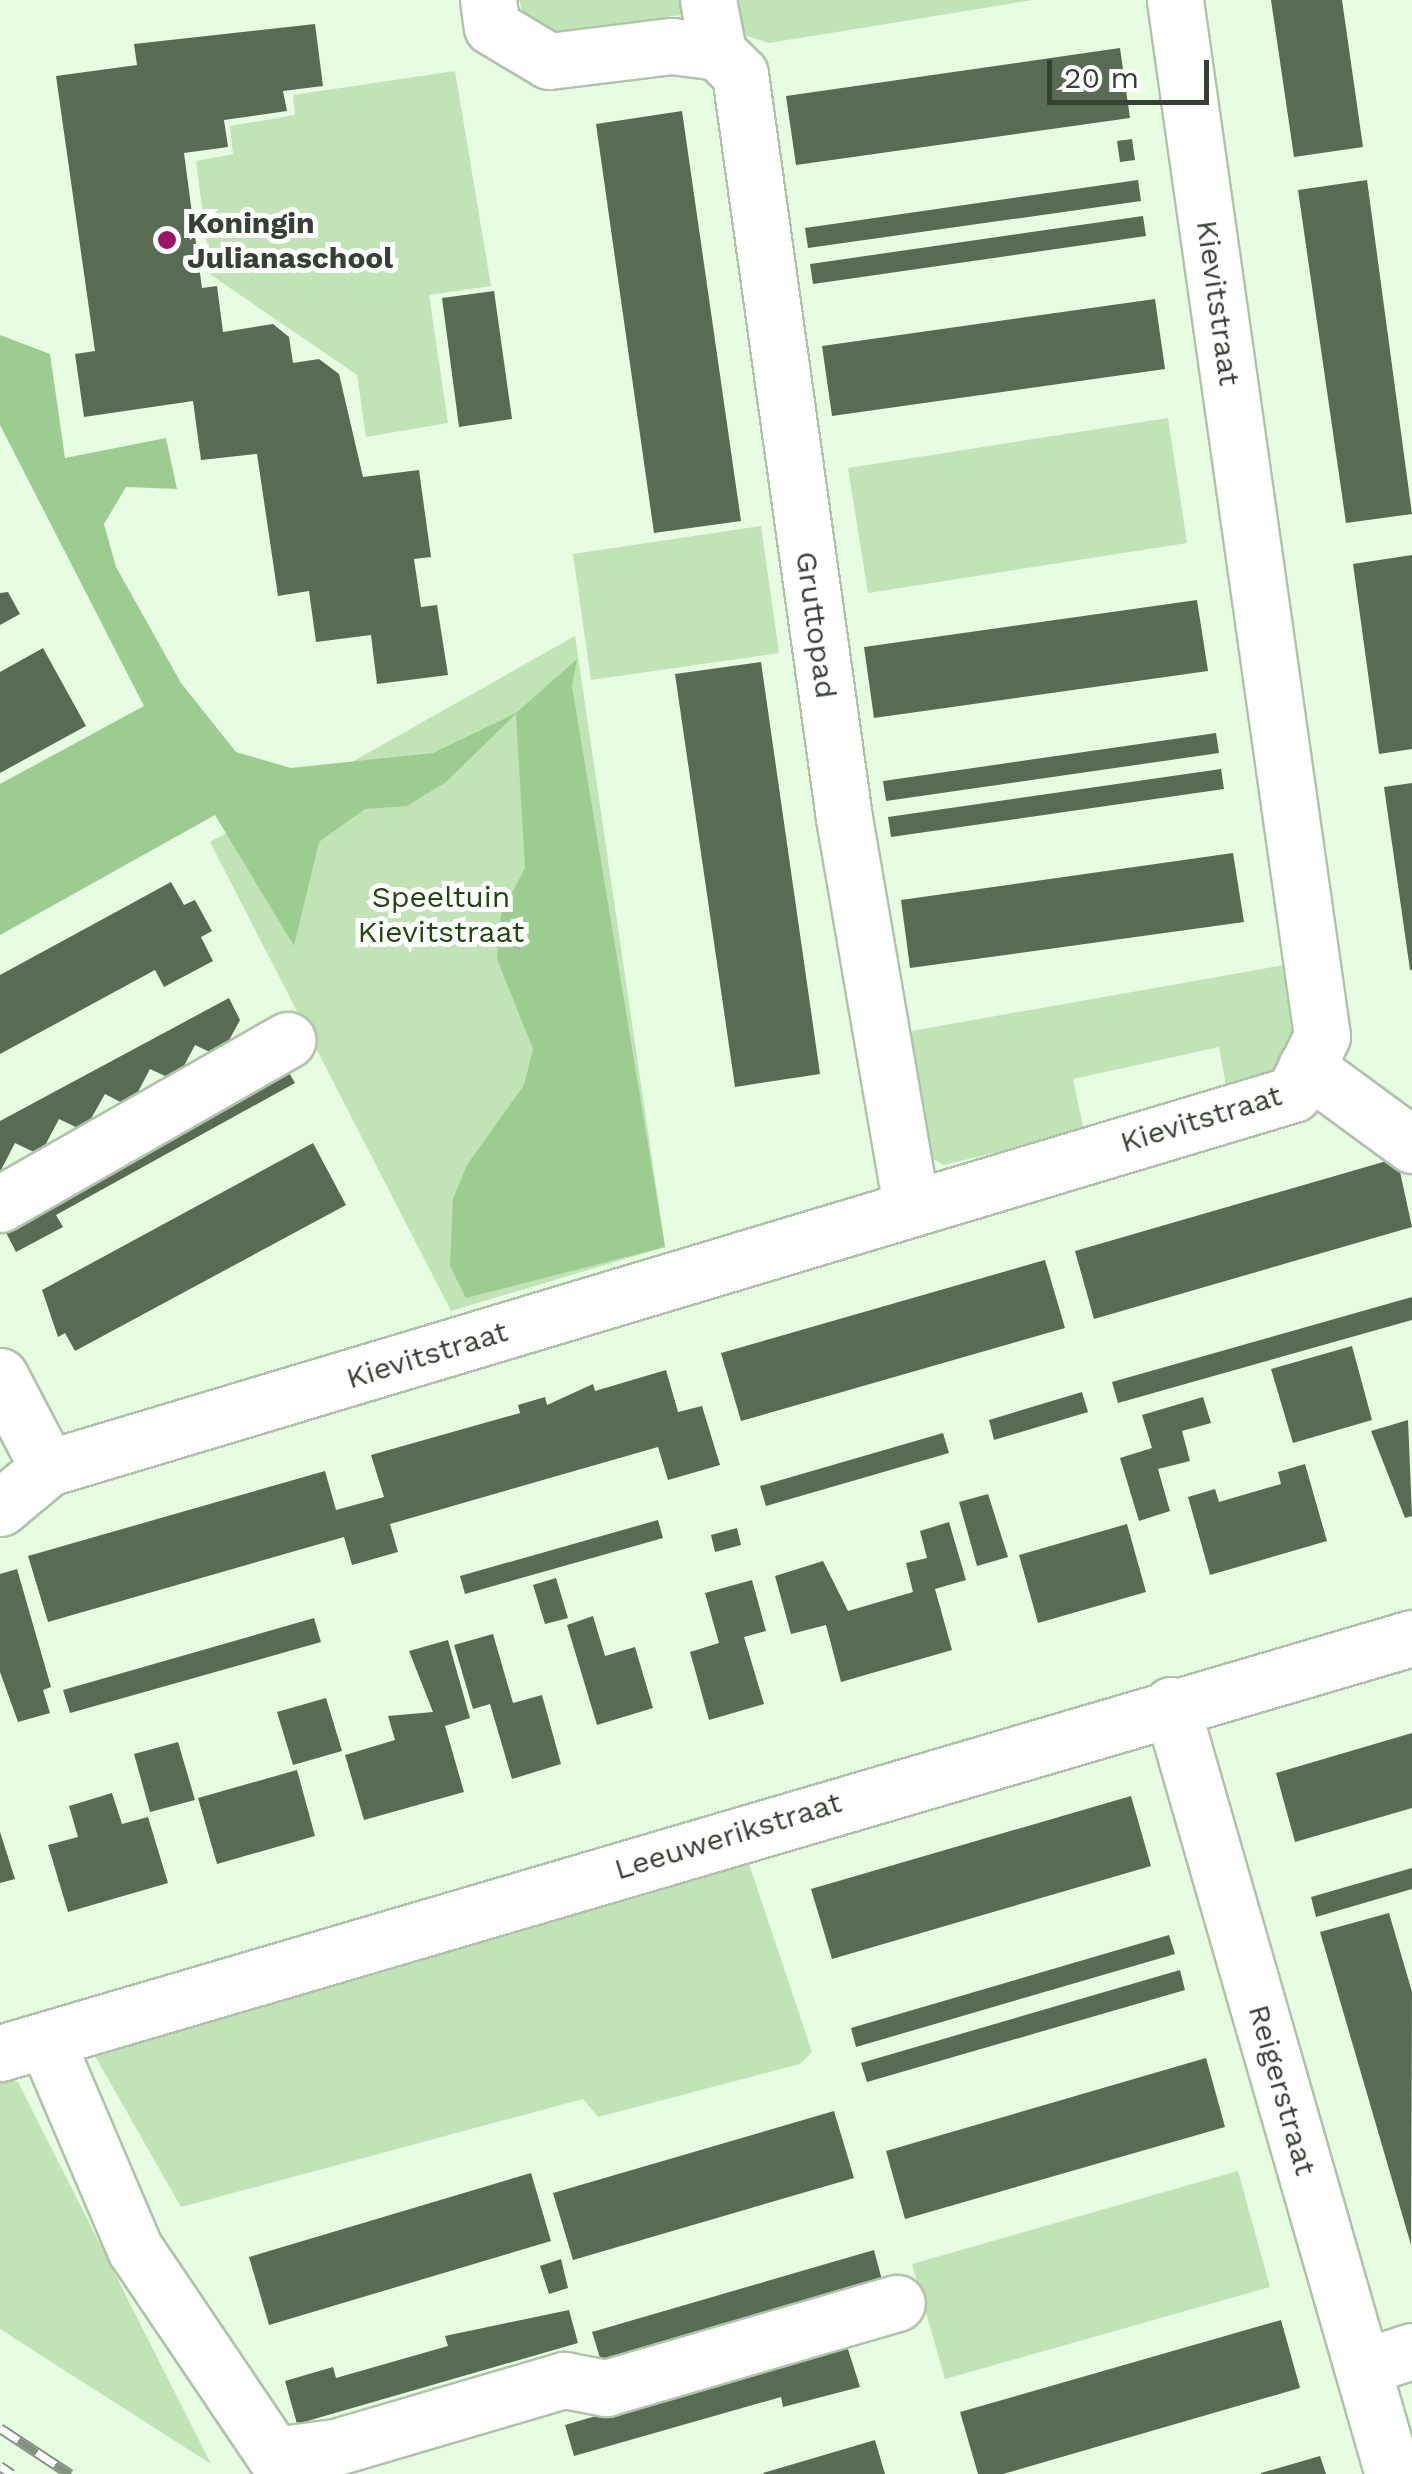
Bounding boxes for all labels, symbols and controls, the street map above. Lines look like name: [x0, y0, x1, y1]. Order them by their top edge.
scale bar: [1052, 40, 1214, 102]
text: 20 m: [1064, 60, 1139, 95]
place label: Koningin Julianaschool: [187, 205, 393, 276]
street label: Kievitstraat: [1189, 218, 1247, 388]
marker: Koningin Julianaschool: [156, 229, 178, 251]
street label: Gruttopad: [788, 549, 844, 701]
park label: Speeltuin Kievitstraat: [358, 879, 524, 950]
street label: Kievitstraat: [1116, 1077, 1286, 1161]
street label: Kievitstraat: [342, 1313, 512, 1397]
street label: Leeuwerikstraat: [610, 1784, 846, 1888]
street label: Reigerstraat: [1240, 2001, 1324, 2179]

